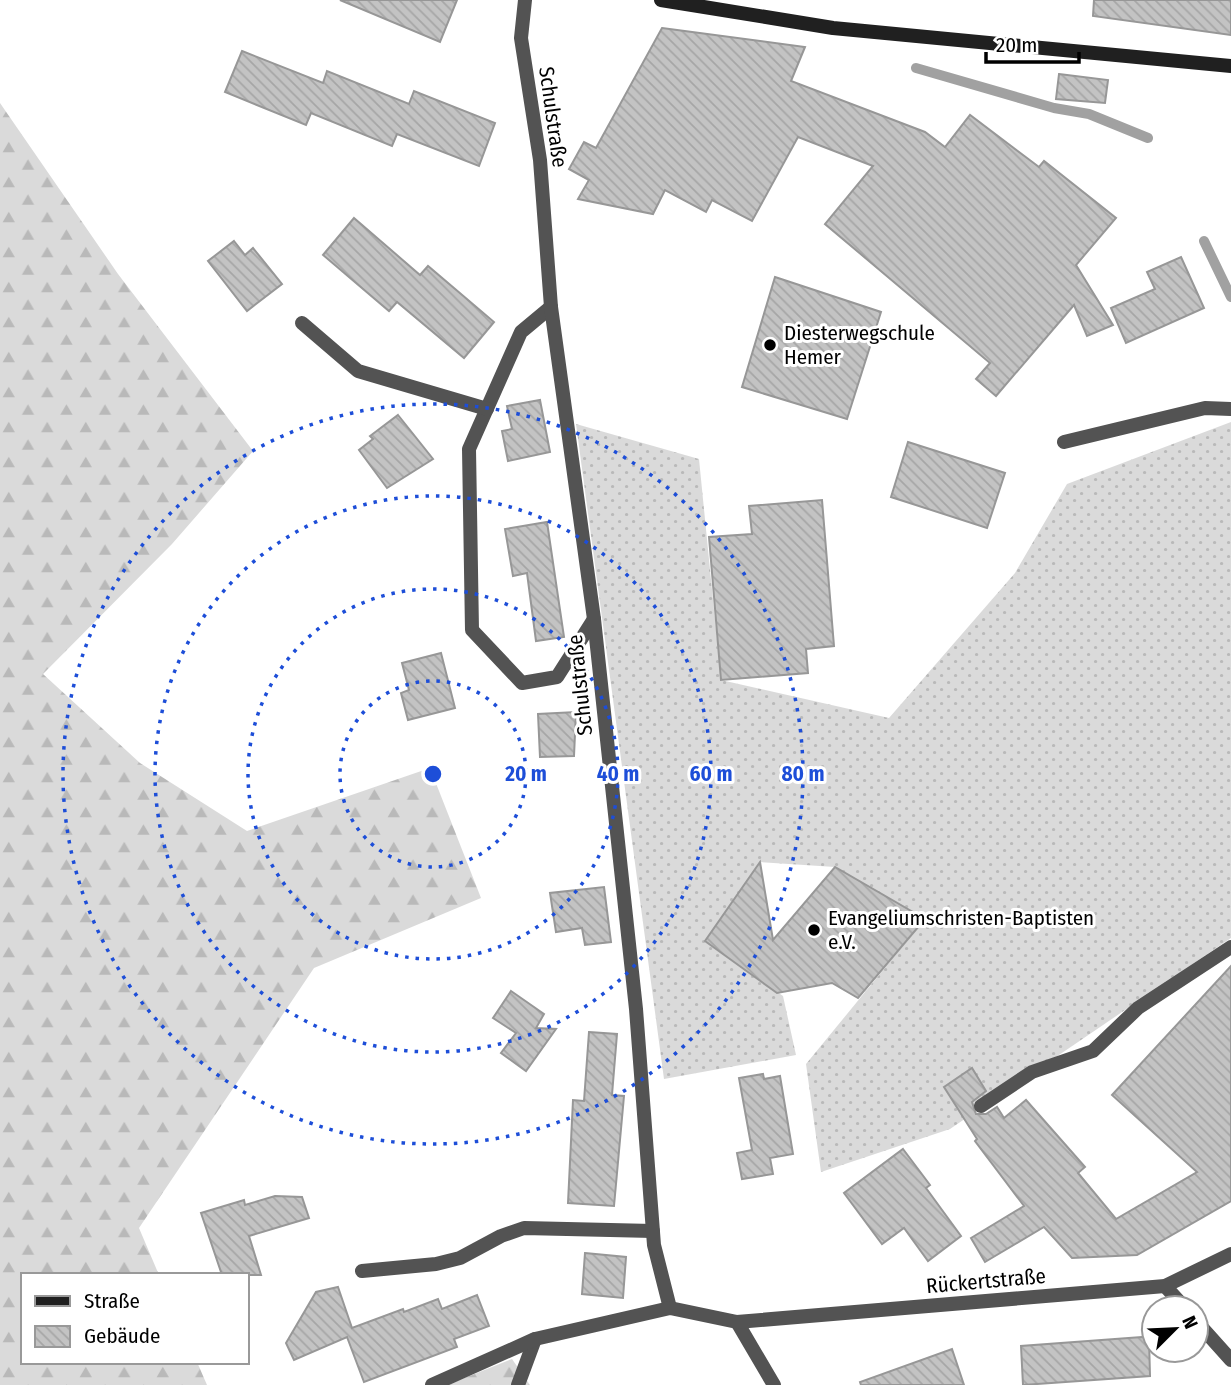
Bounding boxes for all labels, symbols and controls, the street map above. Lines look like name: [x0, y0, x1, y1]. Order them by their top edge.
scale bar: [986, 21, 1079, 65]
text: 20 m: [996, 32, 1037, 58]
street label: Schulstraße: [533, 65, 573, 169]
place label: Diesterwegschule Hemer: [784, 320, 935, 370]
marker: Diesterwegschule Hemer: [762, 337, 778, 353]
street label: Schulstraße: [562, 633, 598, 737]
text: 20 m: [504, 761, 547, 787]
text: 40 m: [597, 761, 639, 787]
text: 60 m: [690, 761, 732, 787]
text: 80 m: [782, 761, 824, 787]
centre of rings: [421, 762, 445, 786]
place label: Evangeliumschristen-Baptisten e.V.: [828, 905, 1094, 955]
marker: Evangeliumschristen-Baptisten e.V.: [806, 922, 822, 938]
street label: Rückertstraße: [925, 1263, 1047, 1299]
legend: [21, 1273, 248, 1364]
text: Straße: [84, 1288, 140, 1314]
north arrow: [1140, 1294, 1210, 1364]
text: N: [1177, 1312, 1203, 1332]
text: Gebäude: [84, 1323, 160, 1349]

